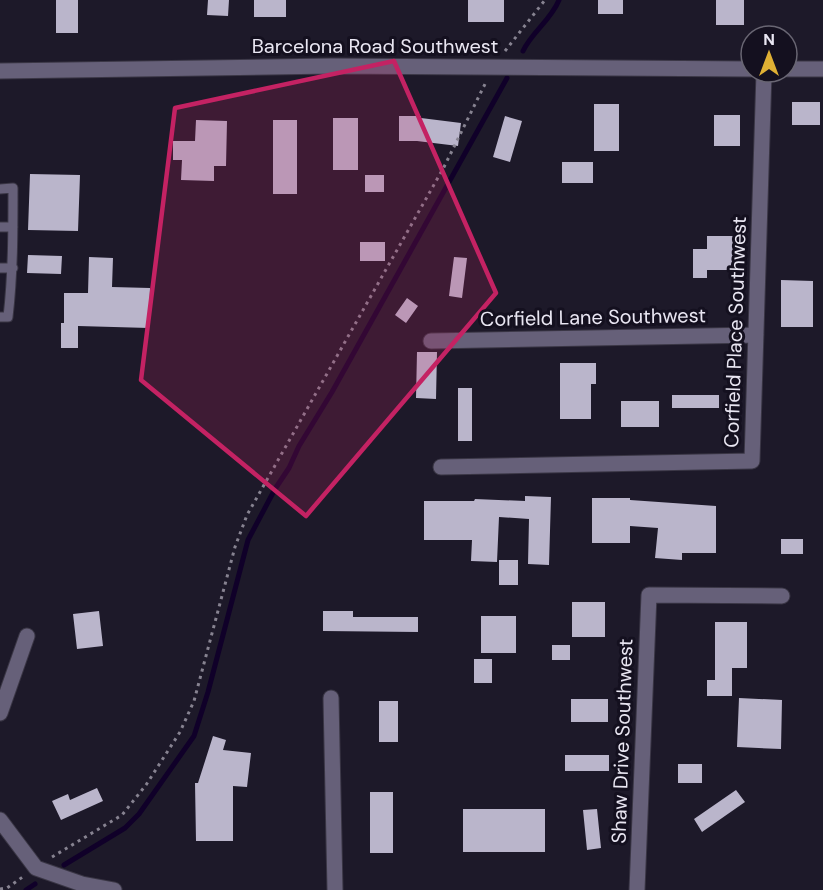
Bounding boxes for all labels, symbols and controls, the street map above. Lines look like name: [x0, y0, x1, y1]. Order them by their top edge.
north arrow: [739, 24, 799, 84]
text: N: [763, 29, 775, 50]
street label: Barcelona Road Southwest: [252, 33, 498, 59]
street label: Corfield Place Southwest: [718, 216, 752, 448]
street label: Corfield Lane Southwest: [480, 302, 706, 332]
street label: Shaw Drive Southwest: [605, 638, 639, 844]

